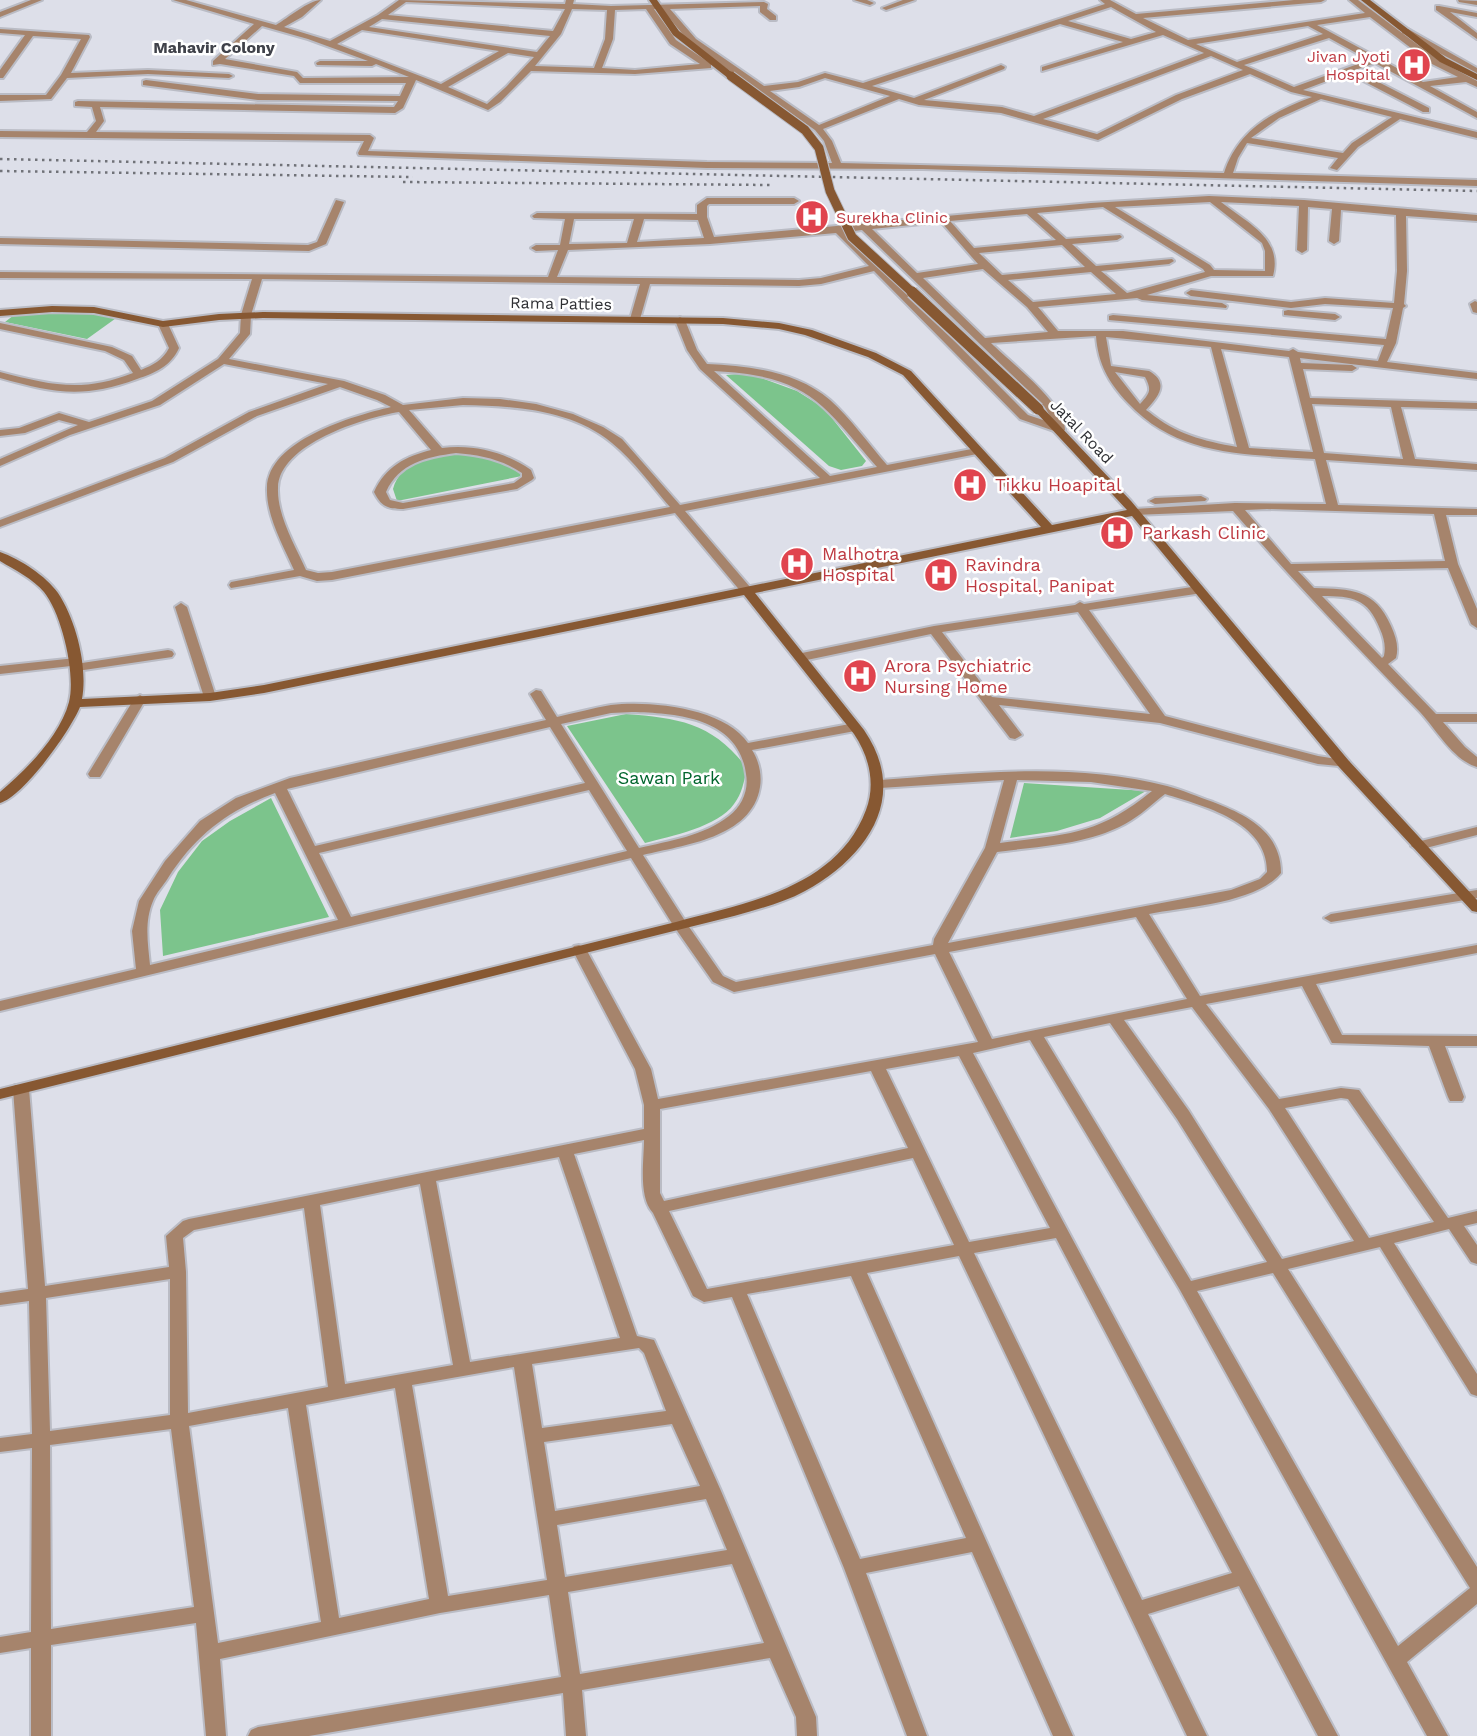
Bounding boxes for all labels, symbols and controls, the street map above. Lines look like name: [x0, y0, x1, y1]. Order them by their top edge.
district label: Mahavir Colony: [153, 38, 276, 57]
hospital icon: Jivan Jyoti Hospital: [1395, 46, 1433, 84]
place label: Jivan Jyoti Hospital: [1307, 47, 1390, 84]
hospital icon: Surekha Clinic: [793, 198, 831, 236]
place label: Surekha Clinic: [836, 208, 948, 227]
street label: Rama Patties: [510, 293, 612, 314]
street label: Jatal Road: [1046, 395, 1117, 467]
hospital icon: Tikku Hoapital: [951, 466, 989, 504]
place label: Tikku Hoapital: [995, 474, 1122, 495]
hospital icon: Parkash Clinic: [1098, 514, 1136, 552]
place label: Parkash Clinic: [1142, 522, 1266, 543]
place label: Malhotra Hospital: [822, 543, 900, 585]
hospital icon: Malhotra Hospital: [778, 545, 816, 583]
place label: Ravindra Hospital, Panipat: [965, 554, 1115, 596]
hospital icon: Ravindra Hospital, Panipat: [922, 556, 960, 594]
place label: Arora Psychiatric Nursing Home: [884, 655, 1032, 697]
hospital icon: Arora Psychiatric Nursing Home: [841, 657, 879, 695]
park label: Sawan Park: [618, 767, 720, 788]

